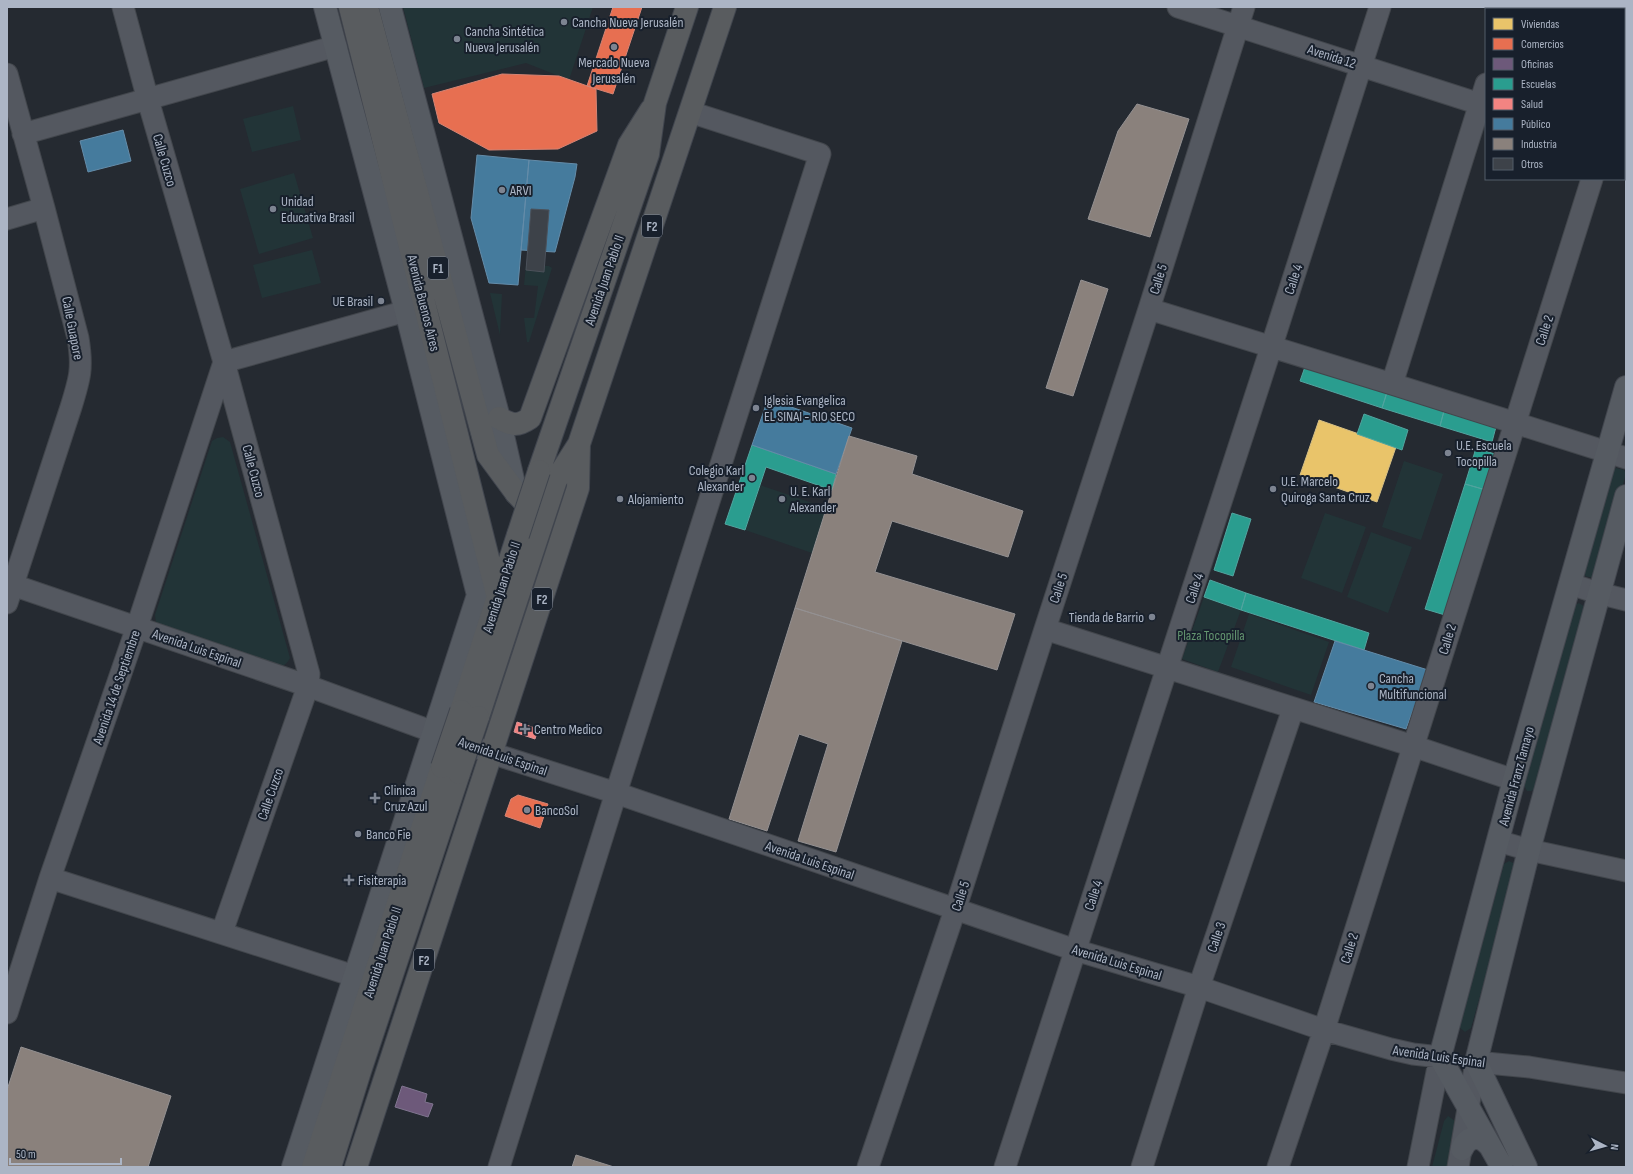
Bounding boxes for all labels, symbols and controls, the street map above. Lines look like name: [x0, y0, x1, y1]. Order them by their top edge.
legend: [1485, 8, 1625, 180]
place label: Cancha Nueva Jerusalén: [572, 14, 683, 31]
marker: Cancha Nueva Jerusalén: [559, 17, 569, 27]
text: Viviendas: [1521, 17, 1559, 32]
place label: Cancha Sintética Nueva Jerusalén: [465, 23, 544, 56]
marker: Cancha Sintética Nueva Jerusalén: [452, 34, 462, 44]
text: Comercios: [1521, 37, 1564, 52]
street label: Avenida 12: [1305, 40, 1358, 72]
marker: Mercado Nueva Jerusalén: [609, 42, 619, 52]
place label: Mercado Nueva Jerusalén: [578, 54, 650, 87]
text: Oficinas: [1521, 57, 1553, 72]
text: Escuelas: [1521, 77, 1556, 92]
text: Salud: [1521, 97, 1543, 112]
text: Público: [1521, 117, 1551, 132]
street label: Calle Cuzco: [149, 132, 180, 189]
text: Industria: [1521, 137, 1557, 152]
text: Otros: [1521, 157, 1543, 172]
place label: ARVI: [509, 182, 532, 199]
marker: ARVI: [497, 185, 507, 195]
place label: Unidad Educativa Brasil: [281, 193, 355, 226]
marker: Unidad Educativa Brasil: [268, 204, 278, 214]
road number: F2: [642, 215, 662, 237]
street label: Avenida Juan Pablo II: [581, 233, 628, 328]
street label: Avenida Buenos Aires: [403, 252, 444, 353]
road number: F1: [428, 257, 448, 279]
street label: Calle 5: [1146, 262, 1171, 296]
street label: Calle 4: [1281, 262, 1306, 296]
place label: UE Brasil: [332, 293, 373, 310]
street label: Calle Guapore: [58, 295, 87, 361]
marker: UE Brasil: [376, 296, 386, 306]
street label: Calle 2: [1532, 313, 1557, 347]
place label: Iglesia Evangelica EL SINAI - RIO SECO: [764, 392, 855, 425]
marker: Iglesia Evangelica EL SINAI - RIO SECO: [751, 403, 761, 413]
place label: U.E. Escuela Tocopilla: [1456, 437, 1512, 470]
street label: Calle Cuzco: [238, 443, 269, 499]
marker: U.E. Escuela Tocopilla: [1443, 448, 1453, 458]
place label: Colegio Karl Alexander: [689, 462, 744, 495]
marker: Colegio Karl Alexander: [747, 473, 757, 483]
place label: U.E. Marcelo Quiroga Santa Cruz: [1281, 473, 1370, 506]
place label: U. E. Karl Alexander: [789, 483, 836, 516]
marker: U.E. Marcelo Quiroga Santa Cruz: [1268, 484, 1278, 494]
place label: Alojamiento: [627, 491, 684, 508]
marker: Alojamiento: [615, 494, 625, 504]
marker: U. E. Karl Alexander: [777, 494, 787, 504]
street label: Avenida Juan Pablo II: [479, 540, 524, 636]
street label: Calle 5: [1046, 571, 1071, 605]
street label: Calle 4: [1182, 571, 1207, 605]
road number: F2: [532, 588, 552, 610]
place label: Tienda de Barrio: [1069, 609, 1144, 626]
marker: Tienda de Barrio: [1147, 612, 1157, 622]
street label: Calle 2: [1435, 622, 1460, 656]
street label: Avenida Luis Espinal: [149, 625, 244, 672]
park label: Plaza Tocopilla: [1177, 627, 1245, 644]
street label: Avenida 14 de Septiembre: [89, 628, 144, 747]
place label: Cancha Multifuncional: [1379, 670, 1447, 703]
marker: Cancha Multifuncional: [1366, 681, 1376, 691]
place label: Centro Medico: [534, 721, 602, 738]
marker: Centro Medico: [519, 723, 531, 735]
street label: Avenida Franz Tamayo: [1495, 724, 1538, 829]
street label: Avenida Luis Espinal: [455, 733, 550, 780]
street label: Calle Cuzco: [254, 766, 287, 822]
place label: Clinica Cruz Azul: [384, 782, 427, 815]
marker: Clinica Cruz Azul: [369, 792, 381, 804]
place label: BancoSol: [535, 802, 578, 819]
marker: BancoSol: [522, 805, 532, 815]
place label: Banco Fie: [366, 826, 411, 843]
marker: Banco Fie: [353, 829, 363, 839]
street label: Avenida Luis Espinal: [762, 837, 857, 884]
place label: Fisiterapia: [358, 872, 407, 889]
marker: Fisiterapia: [343, 874, 355, 886]
street label: Calle 4: [1081, 878, 1106, 912]
street label: Calle 5: [948, 879, 973, 913]
street label: Avenida Juan Pablo II: [360, 905, 405, 1001]
street label: Calle 3: [1203, 920, 1230, 955]
street label: Calle 2: [1337, 931, 1362, 965]
street label: Avenida Luis Espinal: [1069, 940, 1164, 984]
road number: F2: [414, 949, 434, 971]
street label: Avenida Luis Espinal: [1391, 1041, 1486, 1071]
north arrow: [1585, 1126, 1625, 1166]
scale bar: [10, 1140, 121, 1166]
text: N: [1608, 1143, 1621, 1151]
text: 50 m: [16, 1147, 36, 1162]

